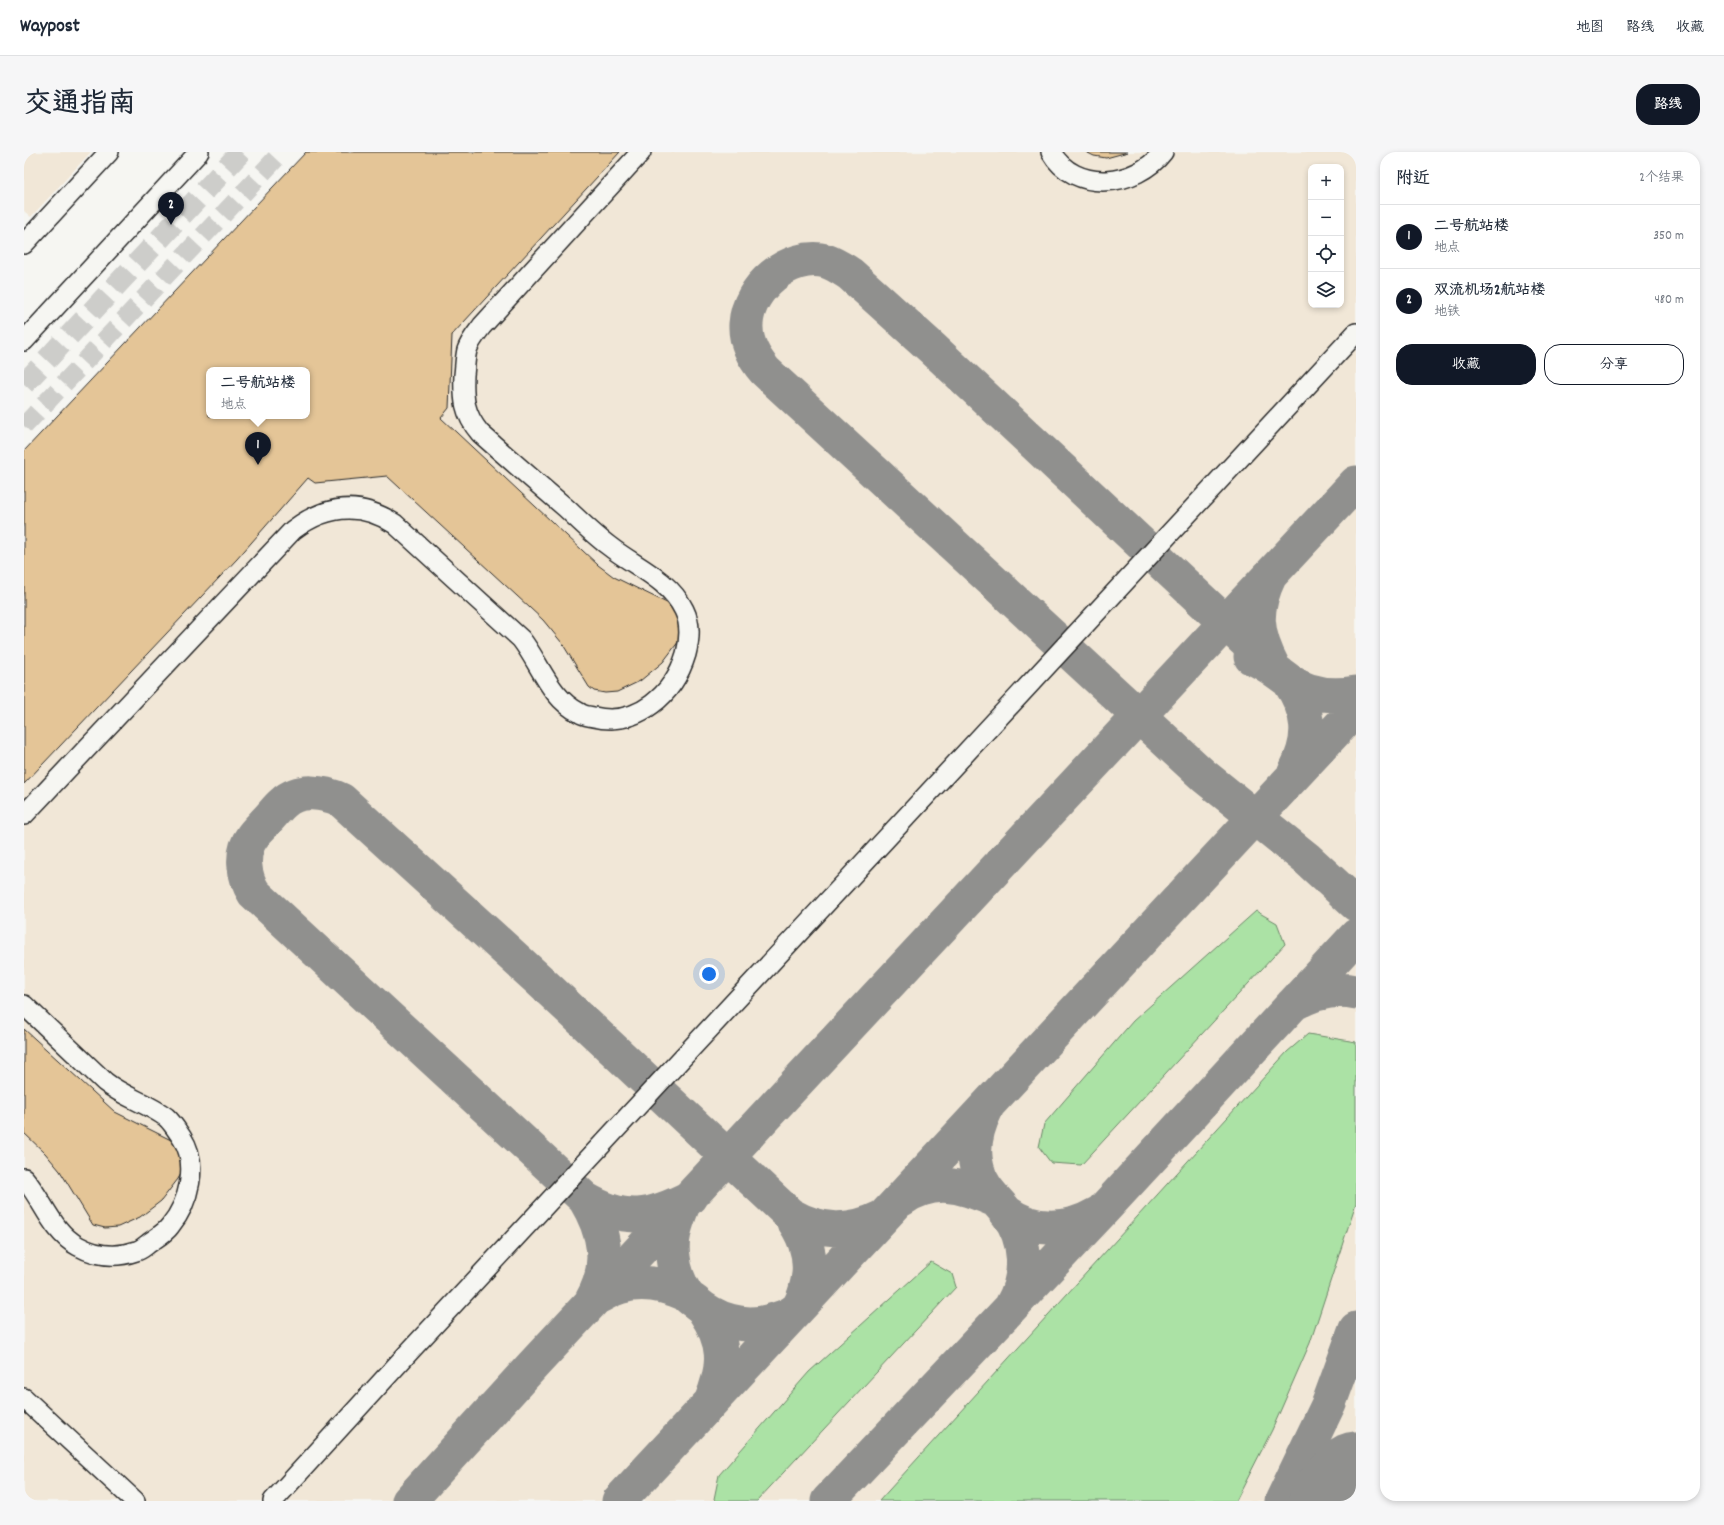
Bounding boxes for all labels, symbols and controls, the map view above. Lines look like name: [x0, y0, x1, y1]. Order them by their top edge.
text: Waypost: [20, 14, 80, 41]
text: 地图: [1576, 18, 1604, 38]
text: 路线: [1626, 18, 1654, 38]
text: 收藏: [1676, 18, 1704, 38]
button: 路线: [1636, 84, 1700, 125]
text: 交通指南: [24, 86, 136, 126]
map controls: [1308, 164, 1344, 308]
button: +: [1308, 164, 1344, 200]
text: 附近: [1396, 168, 1430, 192]
text: 2个结果: [1639, 169, 1684, 188]
pin: 2: [158, 192, 184, 225]
button: −: [1308, 200, 1344, 236]
text: 二号航站楼: [1434, 216, 1509, 238]
text: 1: [1408, 227, 1410, 246]
text: 350 m: [1653, 227, 1684, 246]
button: locate: [1308, 236, 1344, 272]
text: 地点: [1434, 239, 1460, 258]
button: layers: [1308, 272, 1344, 308]
text: 双流机场2航站楼: [1434, 280, 1546, 302]
text: 2: [1406, 291, 1412, 310]
text: 480 m: [1654, 291, 1684, 310]
text: 地铁: [1434, 303, 1460, 322]
button: 收藏: [1396, 344, 1536, 385]
button: 分享: [1544, 344, 1684, 385]
popup: [206, 367, 310, 419]
text: 二号航站楼: [220, 373, 296, 395]
text: 地点: [220, 396, 247, 415]
pin: 1: [245, 432, 271, 465]
your location: [699, 964, 719, 984]

